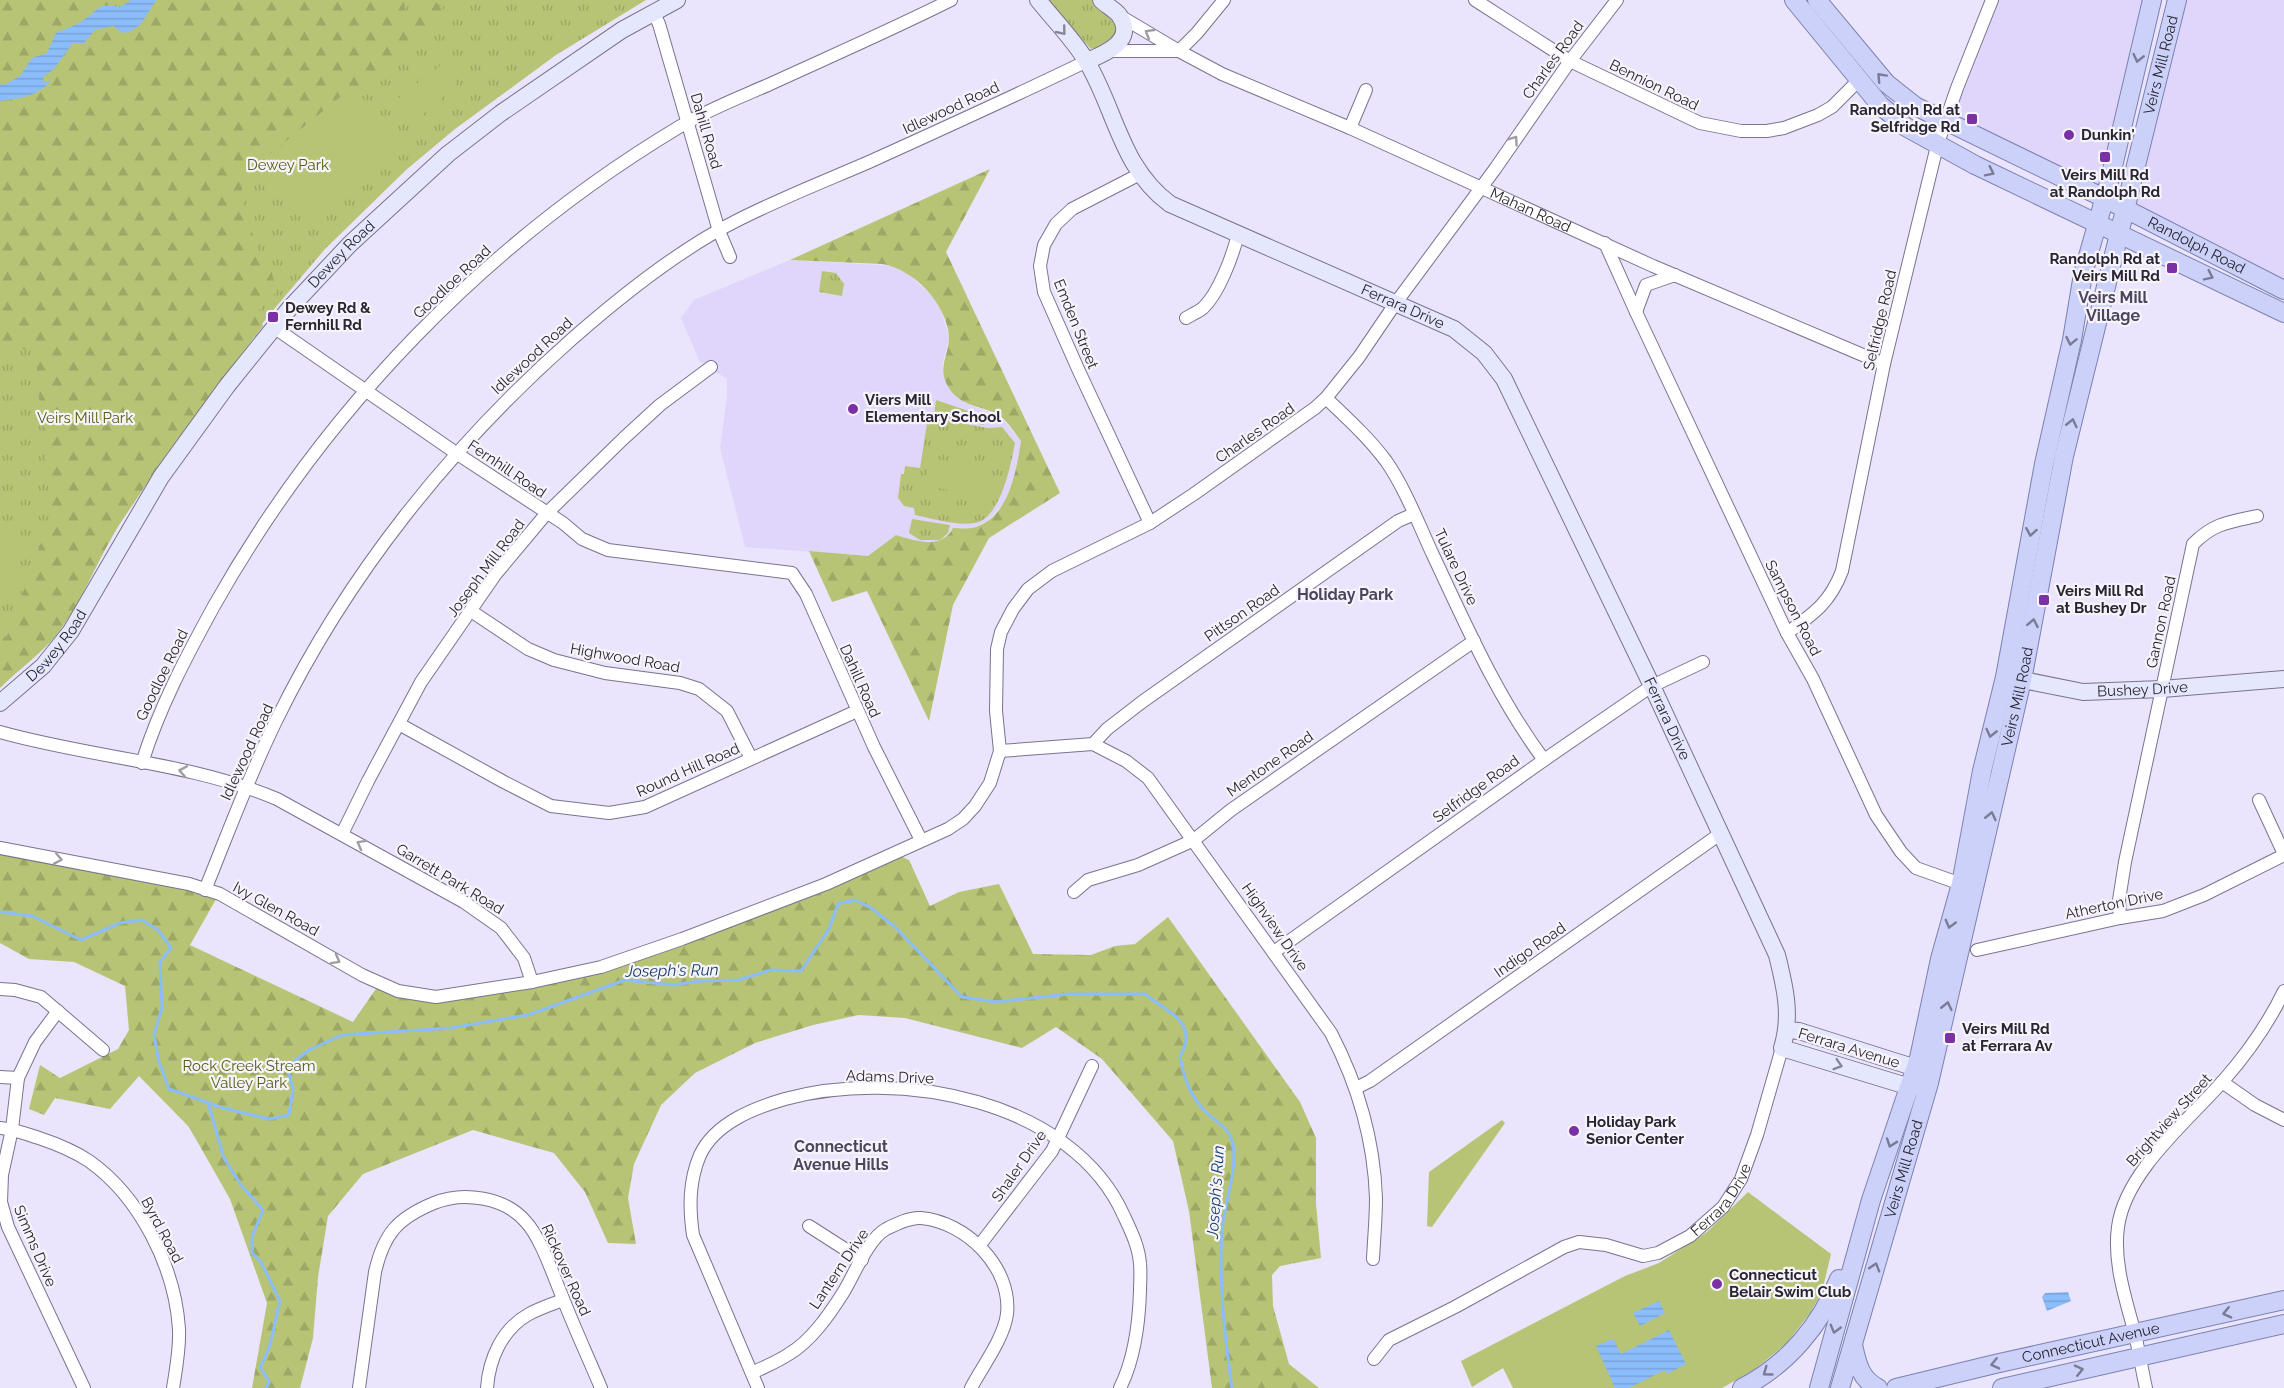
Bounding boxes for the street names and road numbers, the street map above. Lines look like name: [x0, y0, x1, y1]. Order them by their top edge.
street label: Veirs Mill Road: [2140, 14, 2182, 117]
street label: Charles Road: [1519, 17, 1587, 103]
street label: Bennion Road: [1606, 56, 1702, 114]
street label: Idlewood Road: [900, 78, 1002, 138]
street label: Dahill Road: [687, 91, 725, 171]
street label: Mahan Road: [1487, 184, 1574, 236]
street label: Randolph Road: [2145, 213, 2248, 278]
street label: Dewey Road: [304, 217, 378, 292]
street label: Goodloe Road: [409, 241, 495, 323]
street label: Selfridge Road: [1860, 268, 1900, 372]
street label: Emden Street: [1050, 277, 1102, 371]
street label: Ferrara Drive: [1359, 280, 1447, 333]
street label: Idlewood Road: [488, 314, 576, 398]
street label: Charles Road: [1212, 399, 1298, 467]
street label: Fernhill Road: [464, 436, 550, 502]
street label: Joseph Mill Road: [443, 516, 529, 620]
street label: Tulare Drive: [1430, 526, 1482, 608]
street label: Sampson Road: [1761, 557, 1825, 659]
street label: Gannon Road: [2142, 574, 2180, 670]
street label: Pittson Road: [1201, 581, 1283, 645]
street label: Dewey Road: [22, 606, 90, 686]
street label: Goodloe Road: [132, 626, 192, 724]
street label: Highwood Road: [569, 639, 681, 677]
street label: Dahill Road: [836, 642, 884, 720]
street label: Veirs Mill Road: [1998, 645, 2037, 748]
street label: Ferrara Drive: [1640, 675, 1694, 763]
street label: Bushey Drive: [2097, 678, 2189, 700]
street label: Idlewood Road: [217, 701, 277, 803]
street label: Mentone Road: [1223, 727, 1317, 801]
street label: Round Hill Road: [634, 739, 742, 801]
street label: Selfridge Road: [1429, 752, 1523, 826]
street label: Garrett Park Road: [393, 840, 507, 918]
street label: Ivy Glen Road: [230, 878, 322, 940]
street label: Highview Drive: [1238, 879, 1312, 975]
street label: Atherton Drive: [2063, 885, 2165, 923]
street label: Indigo Road: [1491, 919, 1569, 981]
street label: Ferrara Avenue: [1796, 1024, 1902, 1072]
street label: Adams Drive: [846, 1066, 935, 1088]
street label: Brightview Street: [2123, 1070, 2215, 1170]
street label: Veirs Mill Road: [1881, 1118, 1927, 1220]
street label: Shaler Drive: [988, 1127, 1050, 1205]
street label: Ferrara Drive: [1687, 1161, 1755, 1240]
street label: Byrd Road: [137, 1194, 187, 1266]
street label: Simms Drive: [10, 1203, 60, 1290]
street label: Rickover Road: [538, 1221, 594, 1319]
street label: Lantern Drive: [806, 1225, 873, 1313]
street label: Connecticut Avenue: [2020, 1319, 2161, 1367]

